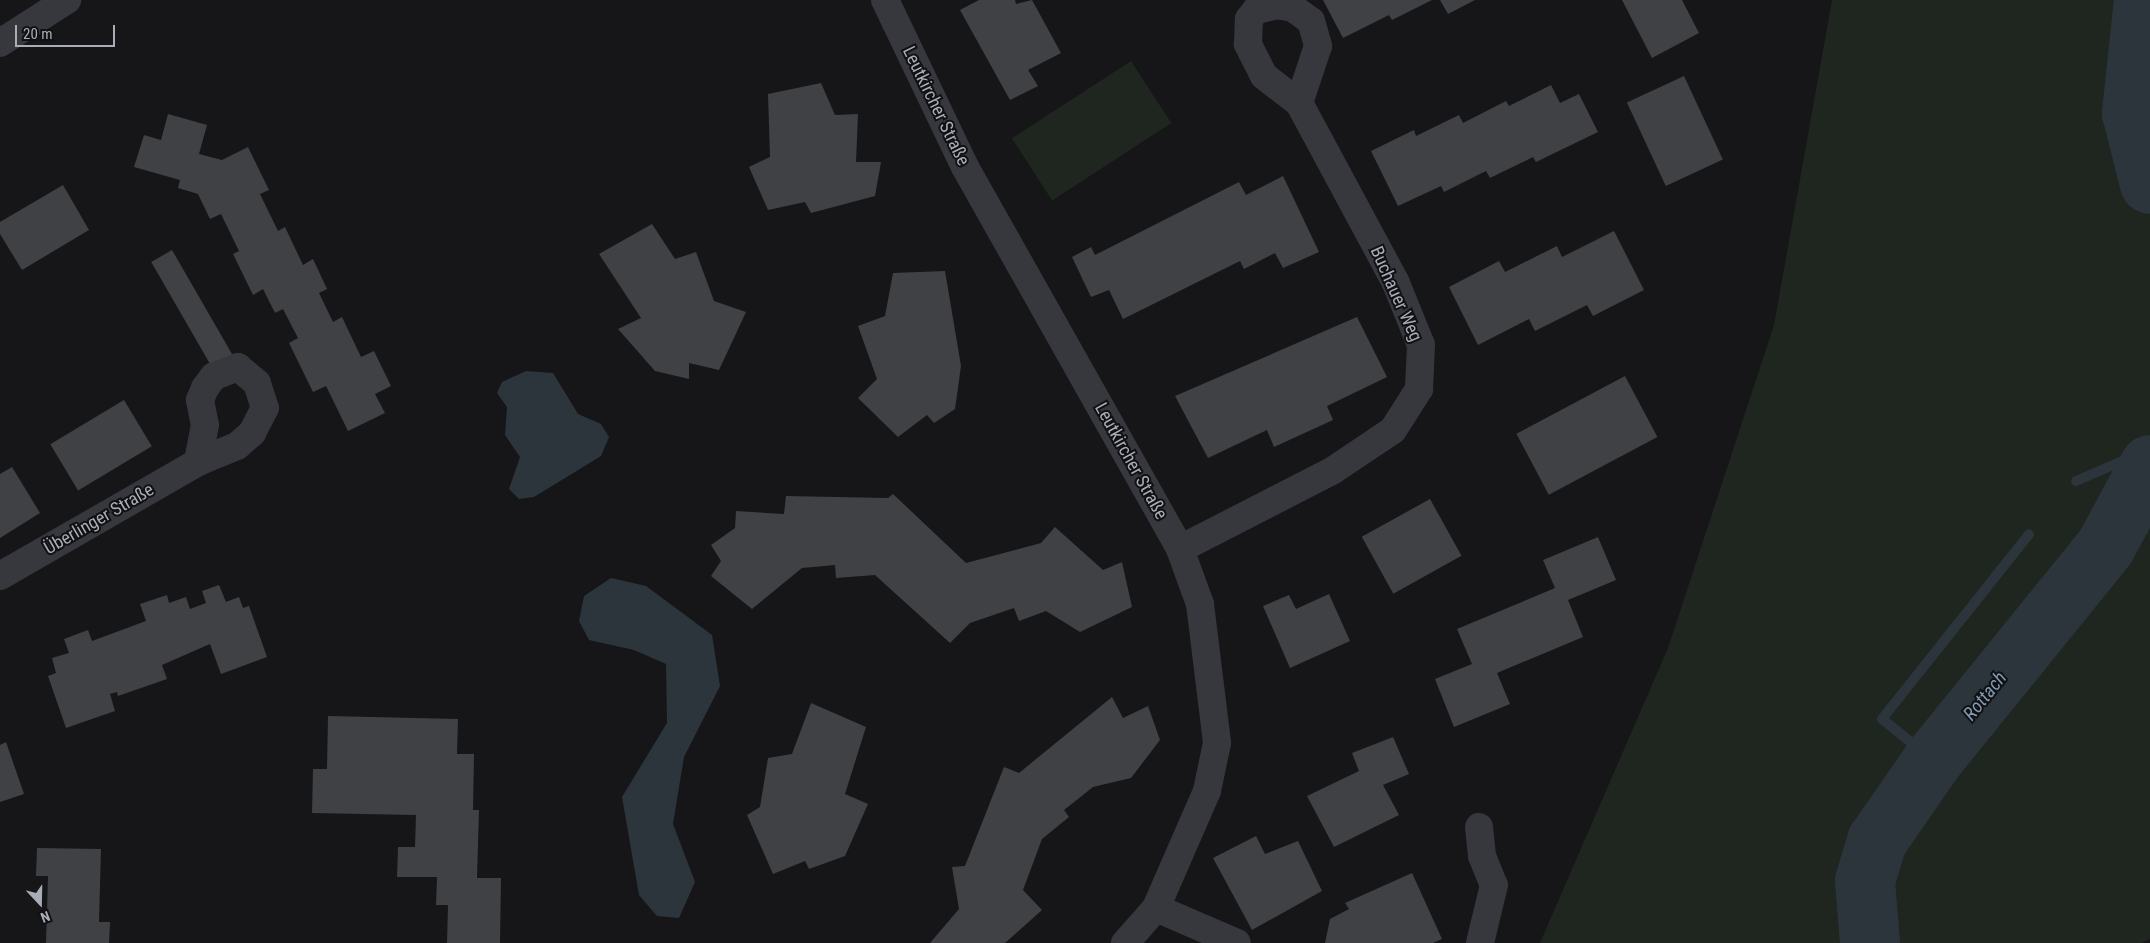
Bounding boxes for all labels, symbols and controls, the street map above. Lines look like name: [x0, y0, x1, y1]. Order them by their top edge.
scale bar: [18, 15, 118, 47]
text: 20 m: [23, 25, 53, 43]
street label: Leutkircher Straße: [898, 43, 974, 169]
street label: Buchauer Weg: [1365, 243, 1427, 345]
street label: Leutkircher Straße: [1090, 399, 1172, 523]
street label: Überlinger Straße: [40, 479, 158, 559]
water label: Rottach: [1958, 667, 2012, 725]
north arrow: [15, 878, 65, 928]
text: N: [39, 908, 52, 926]

